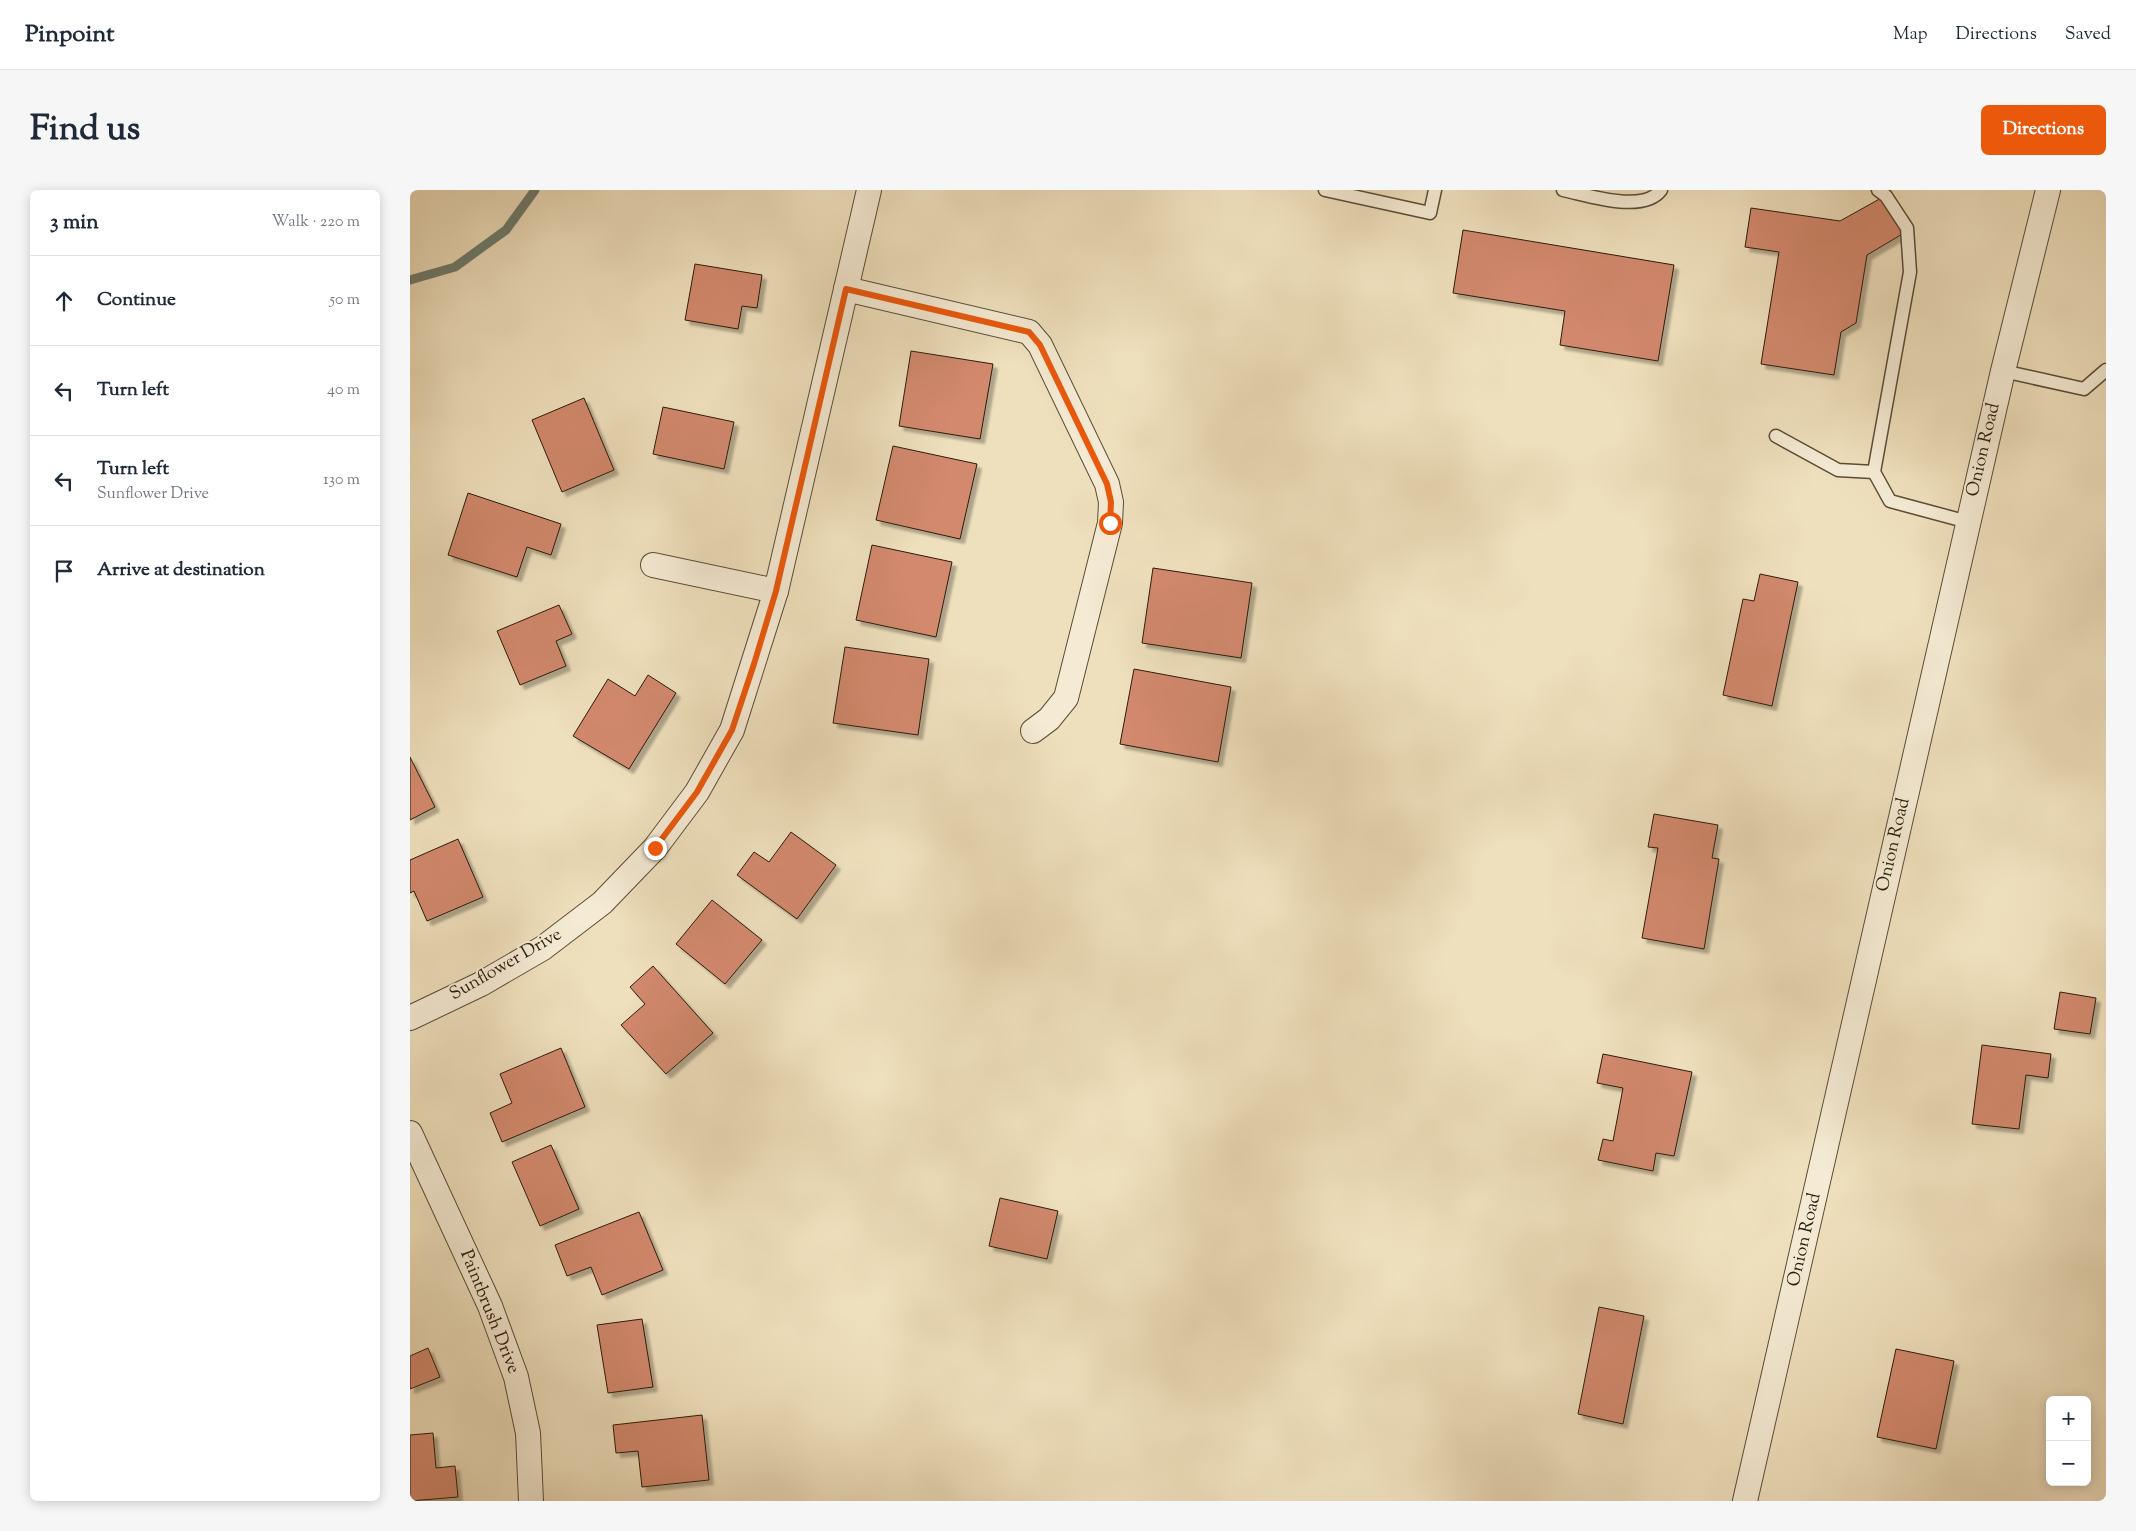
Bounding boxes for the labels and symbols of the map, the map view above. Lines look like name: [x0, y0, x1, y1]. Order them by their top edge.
street label: Onion Road: [1961, 400, 2007, 500]
route start: [1099, 512, 1122, 535]
street label: Onion Road: [1871, 795, 1917, 895]
route end: [644, 837, 667, 860]
street label: Sunflower Drive: [445, 922, 567, 1008]
street label: Onion Road: [1782, 1190, 1828, 1290]
street label: Paintbrush Drive: [452, 1246, 526, 1378]

